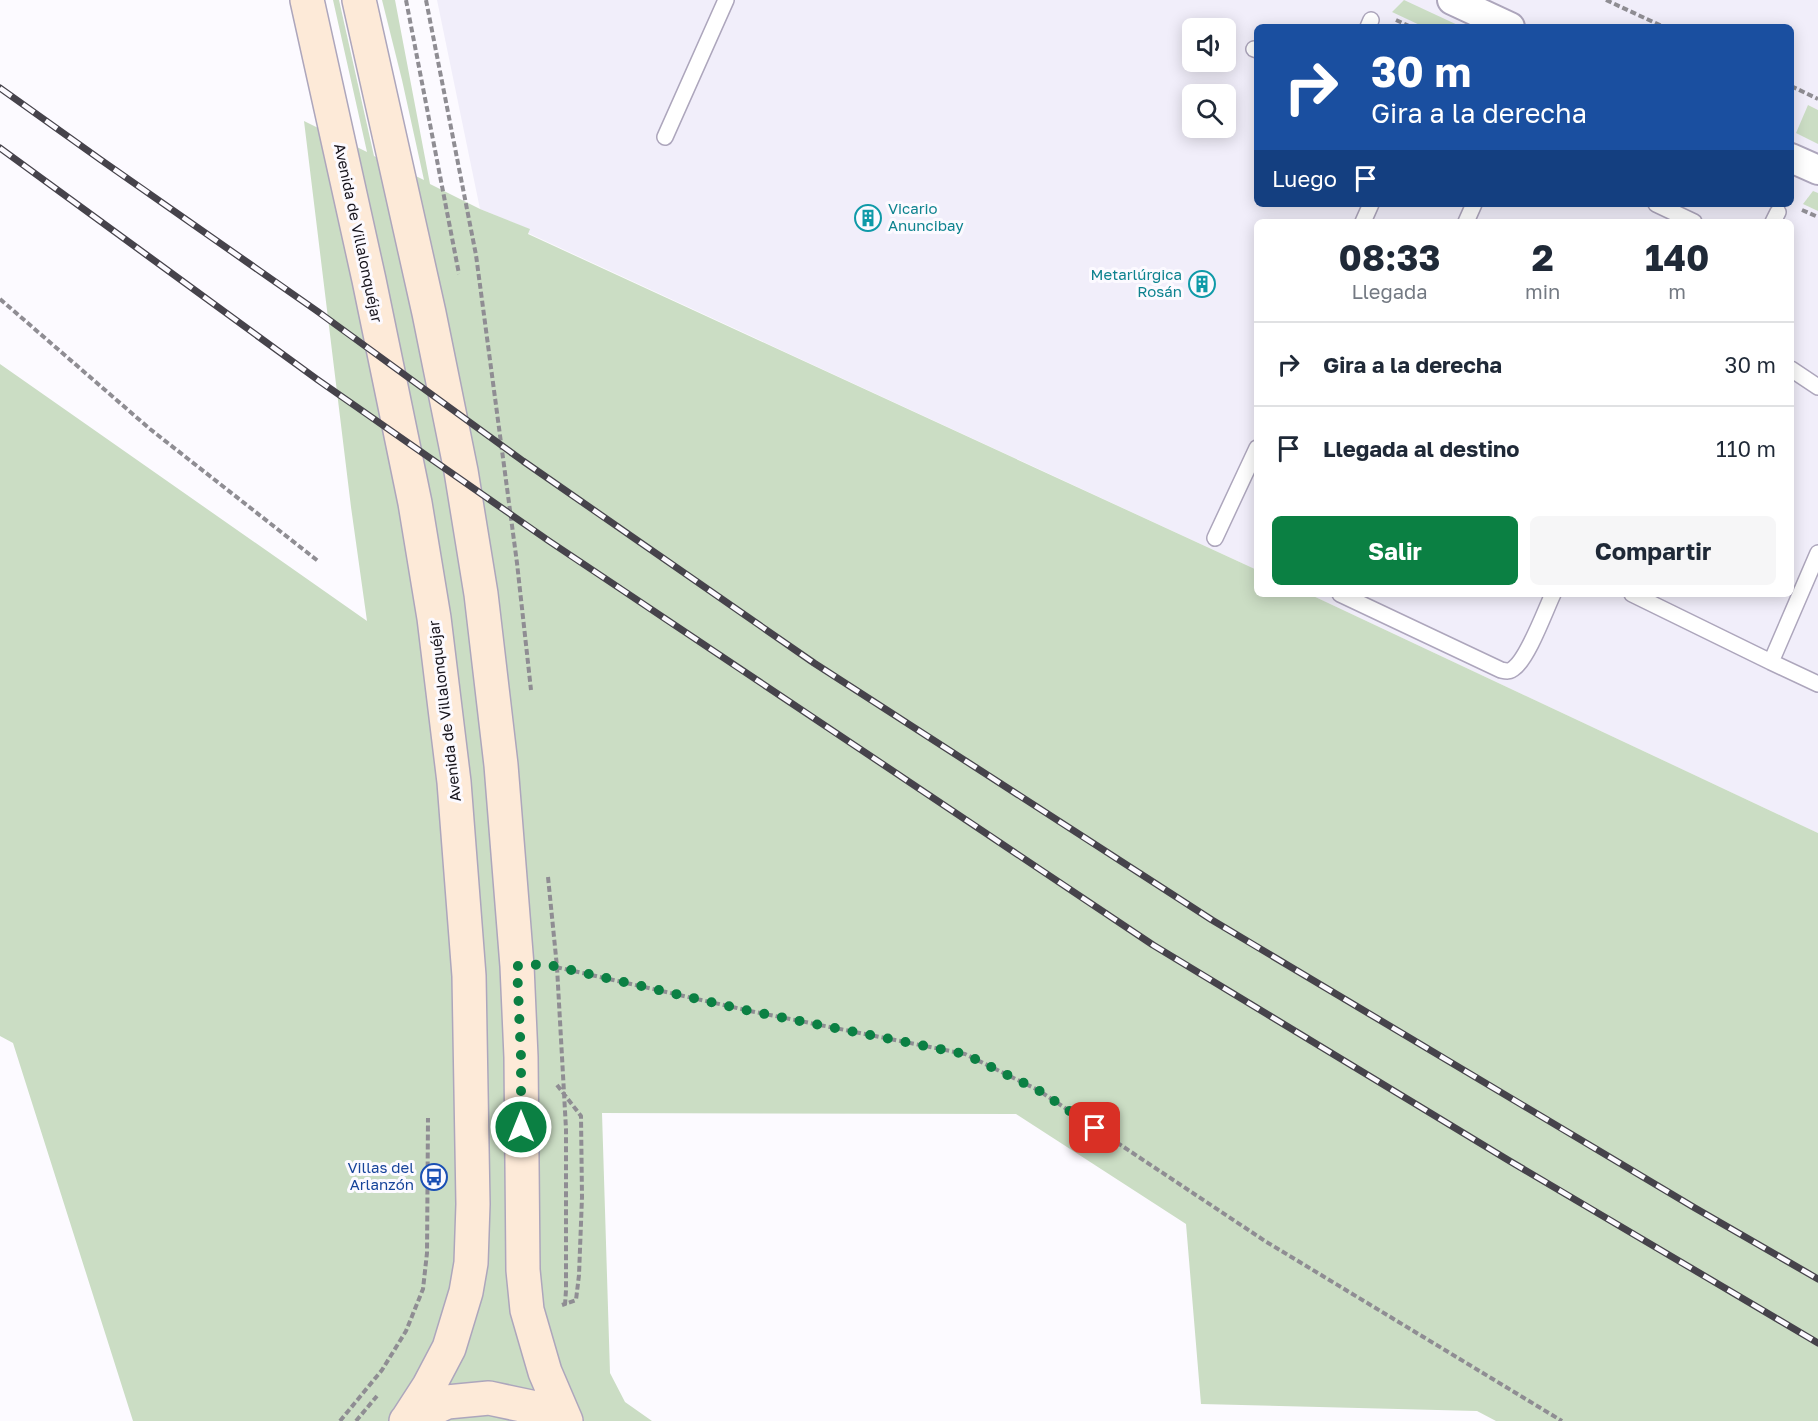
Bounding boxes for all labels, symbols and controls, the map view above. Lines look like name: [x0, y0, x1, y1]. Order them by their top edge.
map controls: [1182, 18, 1236, 138]
button: sound: [1182, 18, 1236, 72]
text: 30 m: [1371, 46, 1471, 96]
icon: right: [1272, 48, 1350, 126]
button: search: [1182, 84, 1236, 138]
text: Gira a la derecha: [1371, 97, 1587, 129]
street label: Avenida de Villalonquéjar: [331, 142, 387, 324]
icon: arrive: [1349, 162, 1382, 195]
text: Luego: [1272, 165, 1337, 192]
place label: Vicario Anuncibay: [888, 199, 964, 234]
building icon: Vicario Anuncibay: [853, 203, 883, 233]
text: 08:33: [1339, 236, 1440, 279]
text: 2: [1532, 236, 1554, 279]
text: 140: [1645, 236, 1709, 279]
place label: Metarlúrgica Rosán: [1091, 265, 1182, 300]
building icon: Metarlúrgica Rosán: [1187, 269, 1217, 299]
text: Llegada: [1351, 279, 1428, 303]
text: min: [1525, 279, 1560, 303]
text: m: [1668, 279, 1686, 303]
icon: right: [1272, 348, 1305, 381]
text: Gira a la derecha: [1323, 351, 1502, 378]
text: 30 m: [1725, 351, 1776, 378]
icon: arrive: [1272, 432, 1305, 465]
text: Llegada al destino: [1323, 435, 1520, 462]
text: 110 m: [1716, 435, 1776, 462]
button: Salir: [1272, 516, 1518, 585]
button: Compartir: [1530, 516, 1776, 585]
street label: Avenida de Villalonquéjar: [424, 619, 464, 803]
position arrow: [489, 1095, 553, 1159]
pin: [1069, 1102, 1120, 1153]
icon: arrive: [1078, 1111, 1111, 1144]
place label: Villas del Arlanzón: [347, 1158, 414, 1193]
bus stop icon: Villas del Arlanzón: [419, 1162, 449, 1192]

